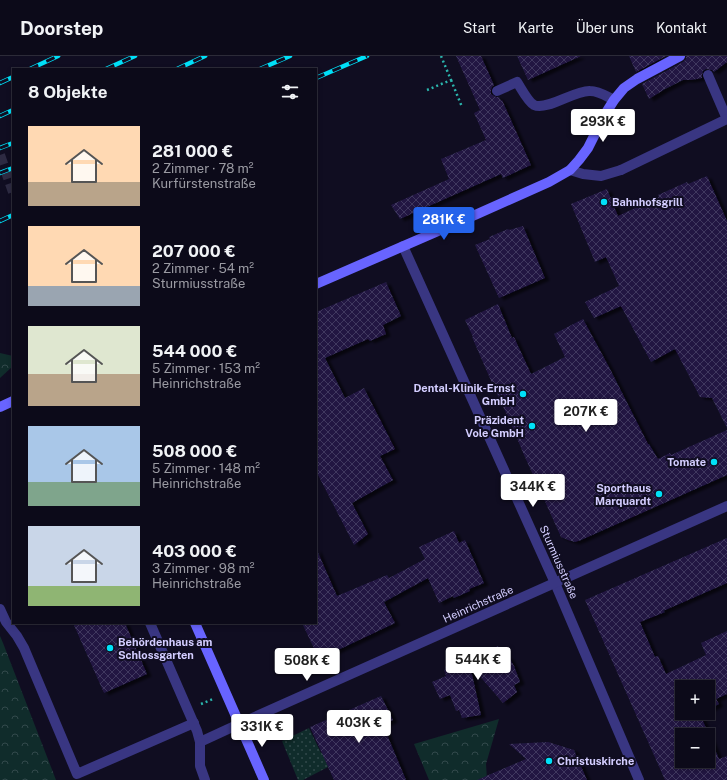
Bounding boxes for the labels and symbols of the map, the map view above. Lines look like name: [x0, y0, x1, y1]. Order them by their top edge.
pin: 293K €: [570, 109, 636, 143]
place label: Bahnhofsgrill: [612, 196, 683, 208]
marker: Bahnhofsgrill: [599, 197, 609, 207]
pin: 281K €: [411, 207, 477, 241]
place label: Dental-Klinik-Ernst GmbH: [413, 382, 515, 407]
marker: Dental-Klinik-Ernst GmbH: [518, 389, 528, 399]
pin: 207K €: [553, 399, 619, 433]
place label: Präzident Vole GmbH: [465, 414, 524, 439]
marker: Präzident Vole GmbH: [527, 421, 537, 431]
place label: Tomate: [667, 456, 706, 468]
marker: Tomate: [709, 457, 719, 467]
pin: 344K €: [500, 474, 566, 508]
place label: Sporthaus Marquardt: [595, 482, 651, 507]
marker: Sporthaus Marquardt: [654, 489, 664, 499]
street label: Sturmiusstraße: [537, 524, 581, 600]
street label: Heinrichstraße: [441, 583, 515, 625]
place label: Behördenhaus am Schlossgarten: [118, 636, 213, 661]
marker: Behördenhaus am Schlossgarten: [105, 643, 115, 653]
pin: 544K €: [445, 647, 511, 681]
pin: 508K €: [274, 648, 340, 682]
pin: 403K €: [326, 710, 392, 744]
pin: 331K €: [229, 714, 295, 748]
place label: Christuskirche: [557, 755, 634, 767]
marker: Christuskirche: [544, 756, 554, 766]

